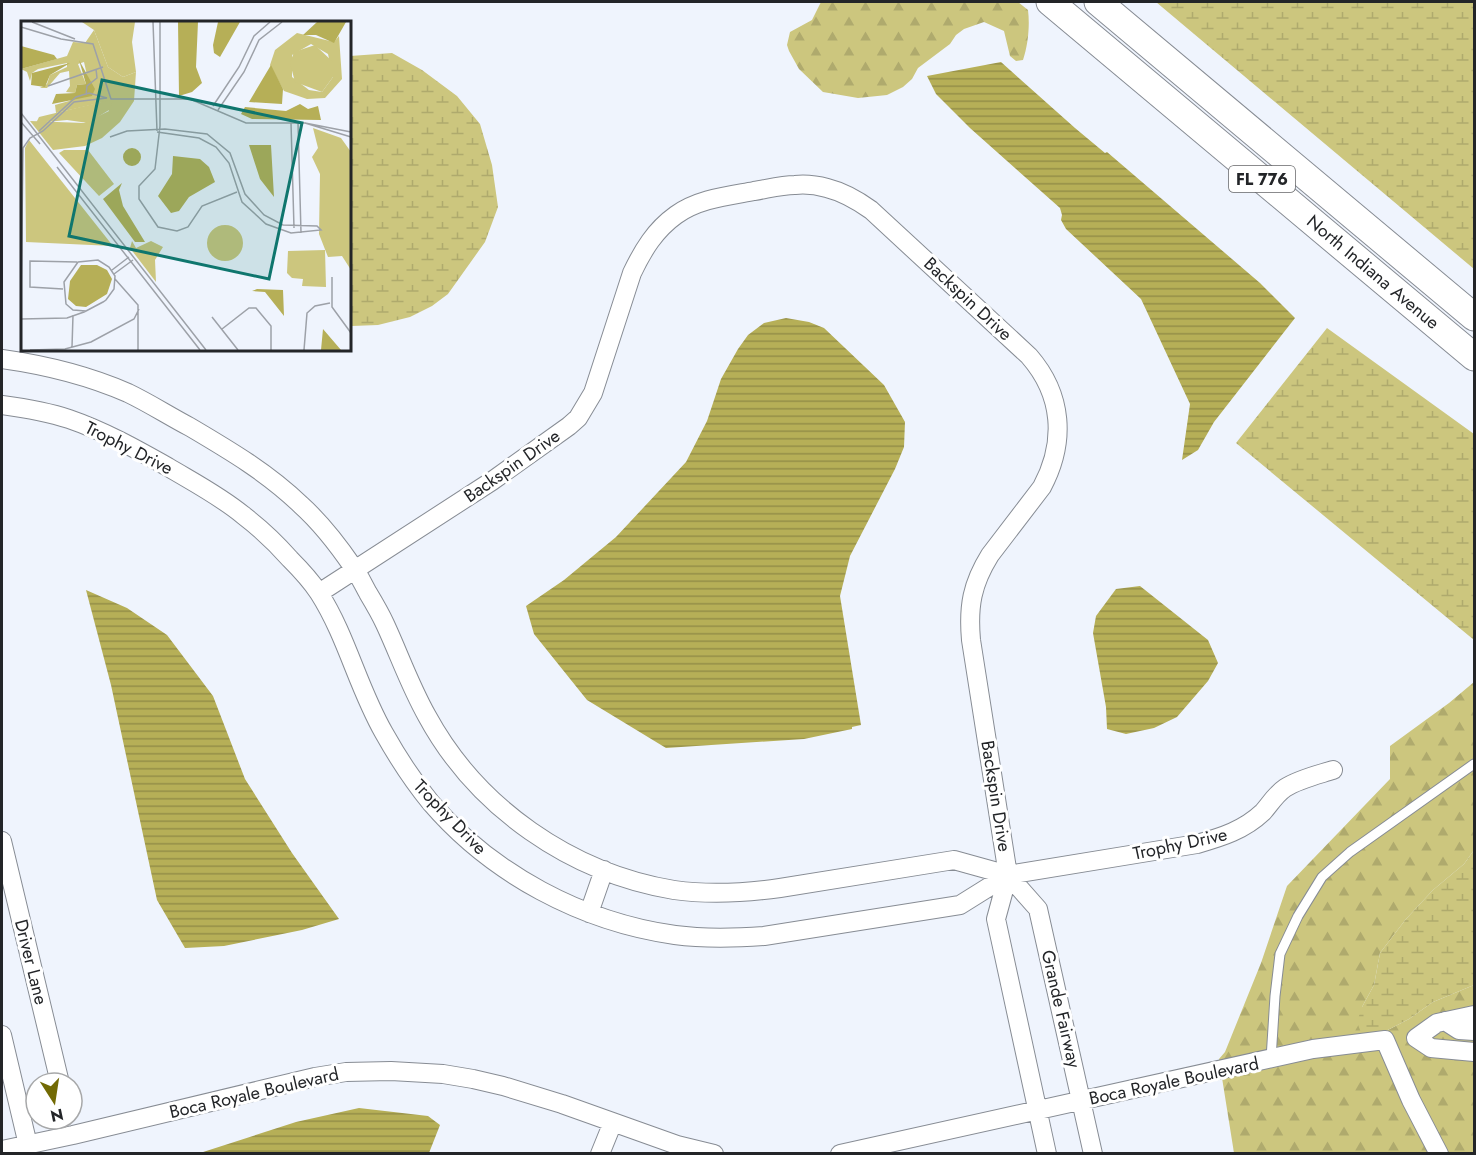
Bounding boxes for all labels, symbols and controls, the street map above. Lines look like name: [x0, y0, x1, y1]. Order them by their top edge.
inset map: [21, 21, 351, 351]
road number: FL 776: [1229, 166, 1295, 192]
street label: North Indiana Avenue: [1301, 209, 1445, 335]
street label: Backspin Drive: [918, 251, 1018, 347]
street label: Trophy Drive: [80, 415, 178, 481]
street label: Backspin Drive: [459, 423, 565, 509]
street label: Backspin Drive: [974, 739, 1018, 853]
street label: Trophy Drive: [407, 774, 493, 860]
street label: Trophy Drive: [1131, 821, 1229, 867]
street label: Driver Lane: [8, 917, 54, 1007]
street label: Grande Fairway: [1035, 947, 1087, 1071]
street label: Boca Royale Boulevard: [1087, 1050, 1261, 1112]
street label: Boca Royale Boulevard: [167, 1061, 341, 1125]
north arrow: [24, 1071, 84, 1131]
text: N: [48, 1103, 66, 1128]

